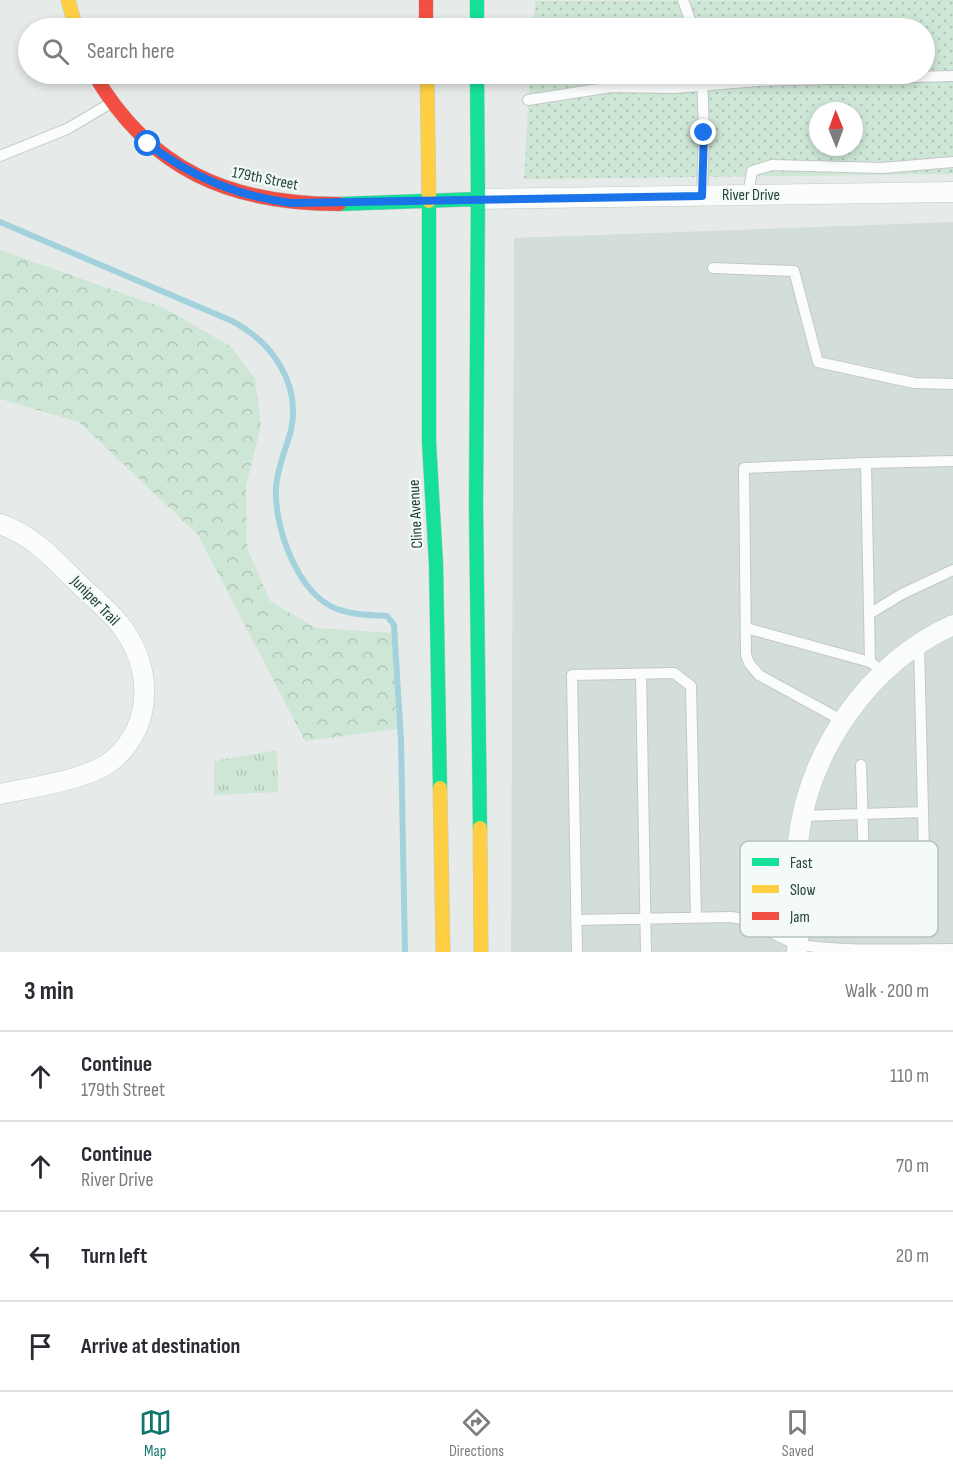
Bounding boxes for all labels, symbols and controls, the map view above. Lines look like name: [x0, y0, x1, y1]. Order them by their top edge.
search box: [18, 18, 935, 84]
icon: search: [39, 35, 72, 68]
text: Search here: [87, 38, 174, 65]
north arrow: [809, 102, 863, 156]
route end: [690, 119, 716, 145]
route start: [134, 130, 160, 156]
street label: 179th Street: [230, 163, 300, 195]
street label: River Drive: [722, 186, 780, 205]
street label: Cline Avenue: [405, 479, 427, 549]
street label: Juniper Trail: [66, 571, 123, 630]
legend: [740, 841, 938, 937]
text: Fast: [790, 854, 813, 873]
text: Slow: [790, 881, 815, 900]
text: Jam: [789, 908, 810, 927]
text: 3 min: [24, 976, 74, 1007]
text: Walk · 200 m: [845, 979, 929, 1003]
text: Continue: [81, 1051, 152, 1078]
icon: ahead: [24, 1060, 57, 1093]
text: 110 m: [890, 1064, 929, 1088]
text: 179th Street: [81, 1078, 165, 1102]
text: Continue: [81, 1141, 152, 1168]
icon: ahead: [24, 1150, 57, 1183]
text: 70 m: [896, 1154, 929, 1178]
text: River Drive: [81, 1168, 153, 1192]
icon: left: [24, 1240, 57, 1273]
text: Turn left: [81, 1243, 147, 1270]
text: 20 m: [896, 1244, 929, 1268]
icon: arrive: [24, 1330, 57, 1363]
text: Arrive at destination: [81, 1333, 240, 1360]
tab: Map: [139, 1406, 172, 1461]
tab: Directions: [449, 1406, 504, 1461]
tab: Saved: [781, 1406, 814, 1461]

